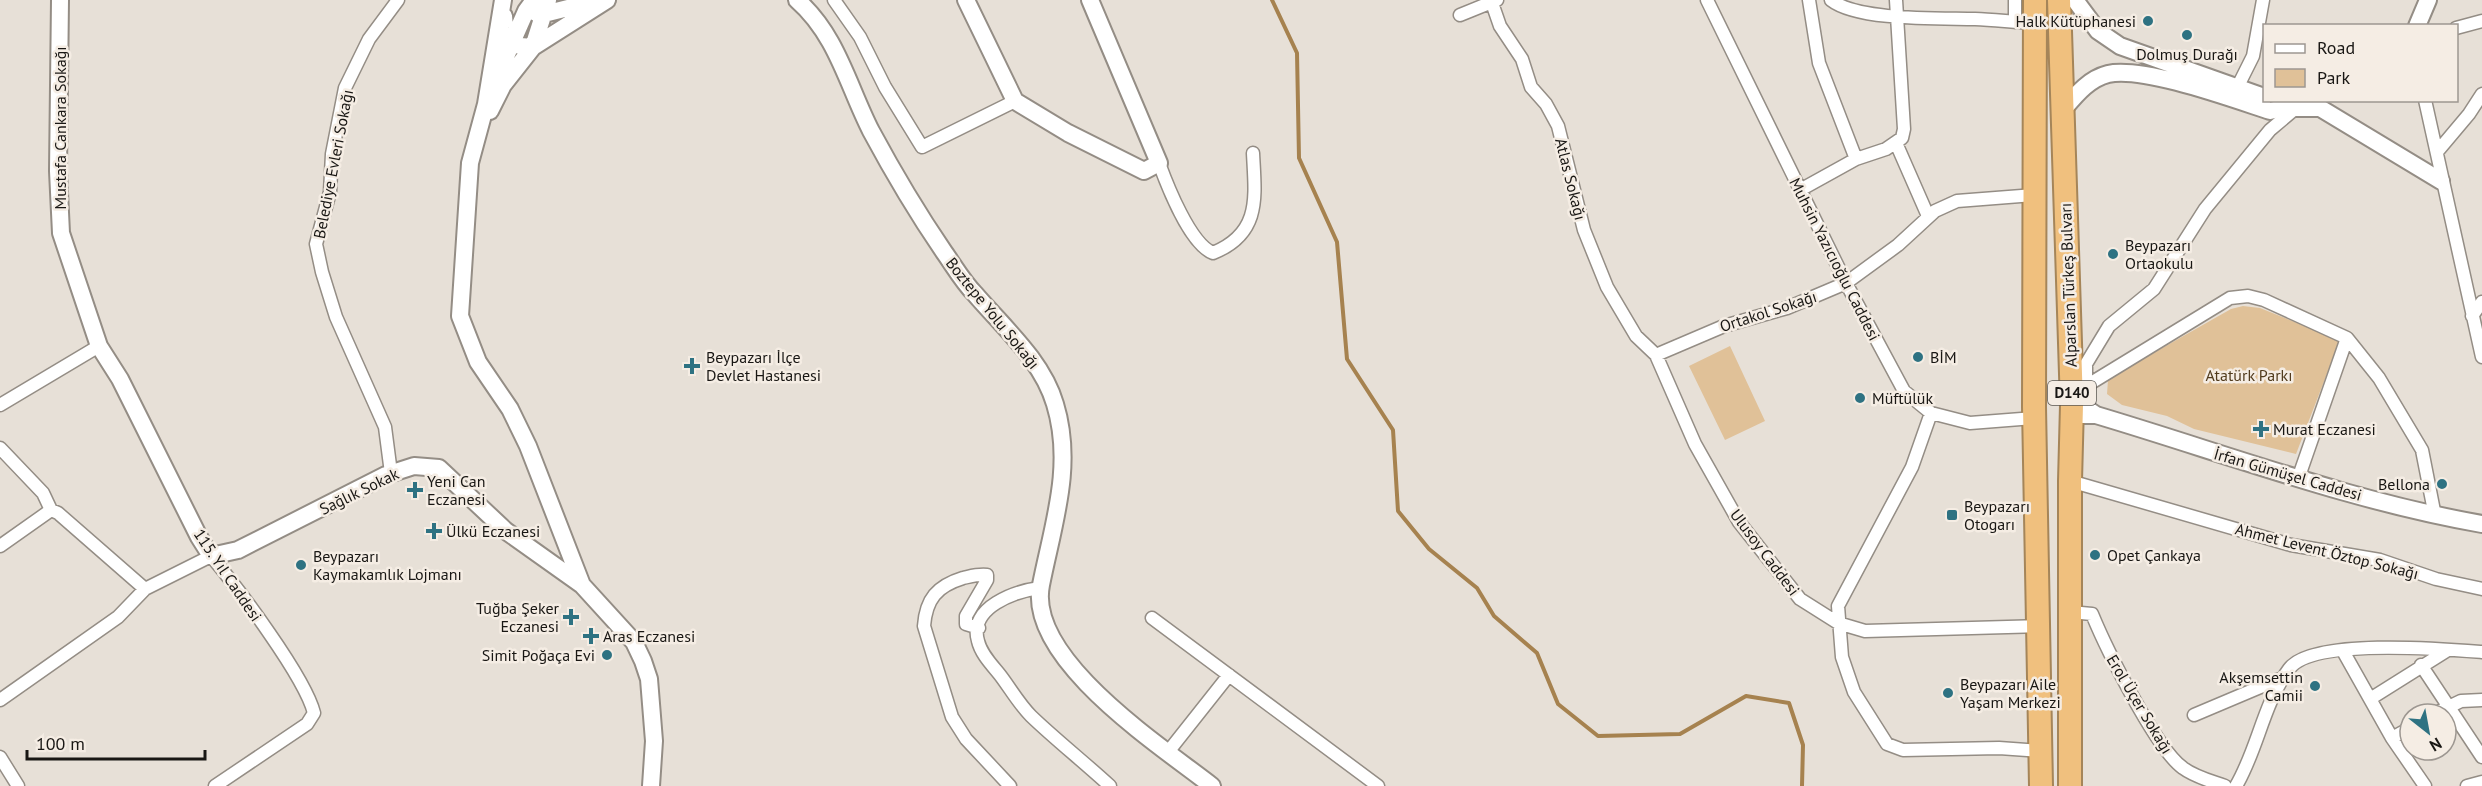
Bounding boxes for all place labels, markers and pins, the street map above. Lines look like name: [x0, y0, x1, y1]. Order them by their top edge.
place label: Halk Kütüphanesi: [2016, 11, 2136, 31]
marker: Halk Kütüphanesi: [2141, 14, 2155, 28]
marker: Dolmuş Durağı: [2180, 28, 2194, 42]
place label: Dolmuş Durağı: [2136, 44, 2238, 64]
place label: Beypazarı Ortaokulu: [2125, 235, 2193, 273]
marker: Beypazarı Ortaokulu: [2106, 247, 2120, 261]
place label: Beypazarı İlçe Devlet Hastanesi: [706, 347, 821, 385]
place label: BİM: [1930, 347, 1957, 367]
marker: BİM: [1911, 350, 1925, 364]
marker: Beypazarı İlçe Devlet Hastanesi: [683, 357, 701, 375]
place label: Müftülük: [1872, 388, 1933, 408]
marker: Müftülük: [1853, 391, 1867, 405]
place label: Murat Eczanesi: [2273, 419, 2376, 439]
marker: Murat Eczanesi: [2254, 422, 2268, 436]
place label: Yeni Can Eczanesi: [427, 471, 486, 509]
place label: Bellona: [2378, 474, 2430, 494]
marker: Bellona: [2435, 477, 2449, 491]
marker: Yeni Can Eczanesi: [408, 483, 422, 497]
place label: Beypazarı Otogarı: [1964, 496, 2030, 534]
marker: Beypazarı Otogarı: [1945, 508, 1959, 522]
place label: Ülkü Eczanesi: [446, 521, 540, 541]
marker: Ülkü Eczanesi: [427, 524, 441, 538]
place label: Opet Çankaya: [2107, 545, 2201, 565]
place label: Beypazarı Kaymakamlık Lojmanı: [313, 546, 462, 584]
marker: Opet Çankaya: [2088, 548, 2102, 562]
marker: Beypazarı Kaymakamlık Lojmanı: [294, 558, 308, 572]
place label: Tuğba Şeker Eczanesi: [476, 598, 560, 636]
marker: Tuğba Şeker Eczanesi: [564, 610, 578, 624]
place label: Aras Eczanesi: [603, 626, 695, 646]
marker: Aras Eczanesi: [584, 629, 598, 643]
place label: Simit Poğaça Evi: [482, 645, 595, 665]
marker: Simit Poğaça Evi: [600, 648, 614, 662]
place label: Akşemsettin Camii: [2219, 667, 2303, 705]
place label: Beypazarı Aile Yaşam Merkezi: [1960, 674, 2061, 712]
marker: Akşemsettin Camii: [2308, 679, 2322, 693]
marker: Beypazarı Aile Yaşam Merkezi: [1941, 686, 1955, 700]

